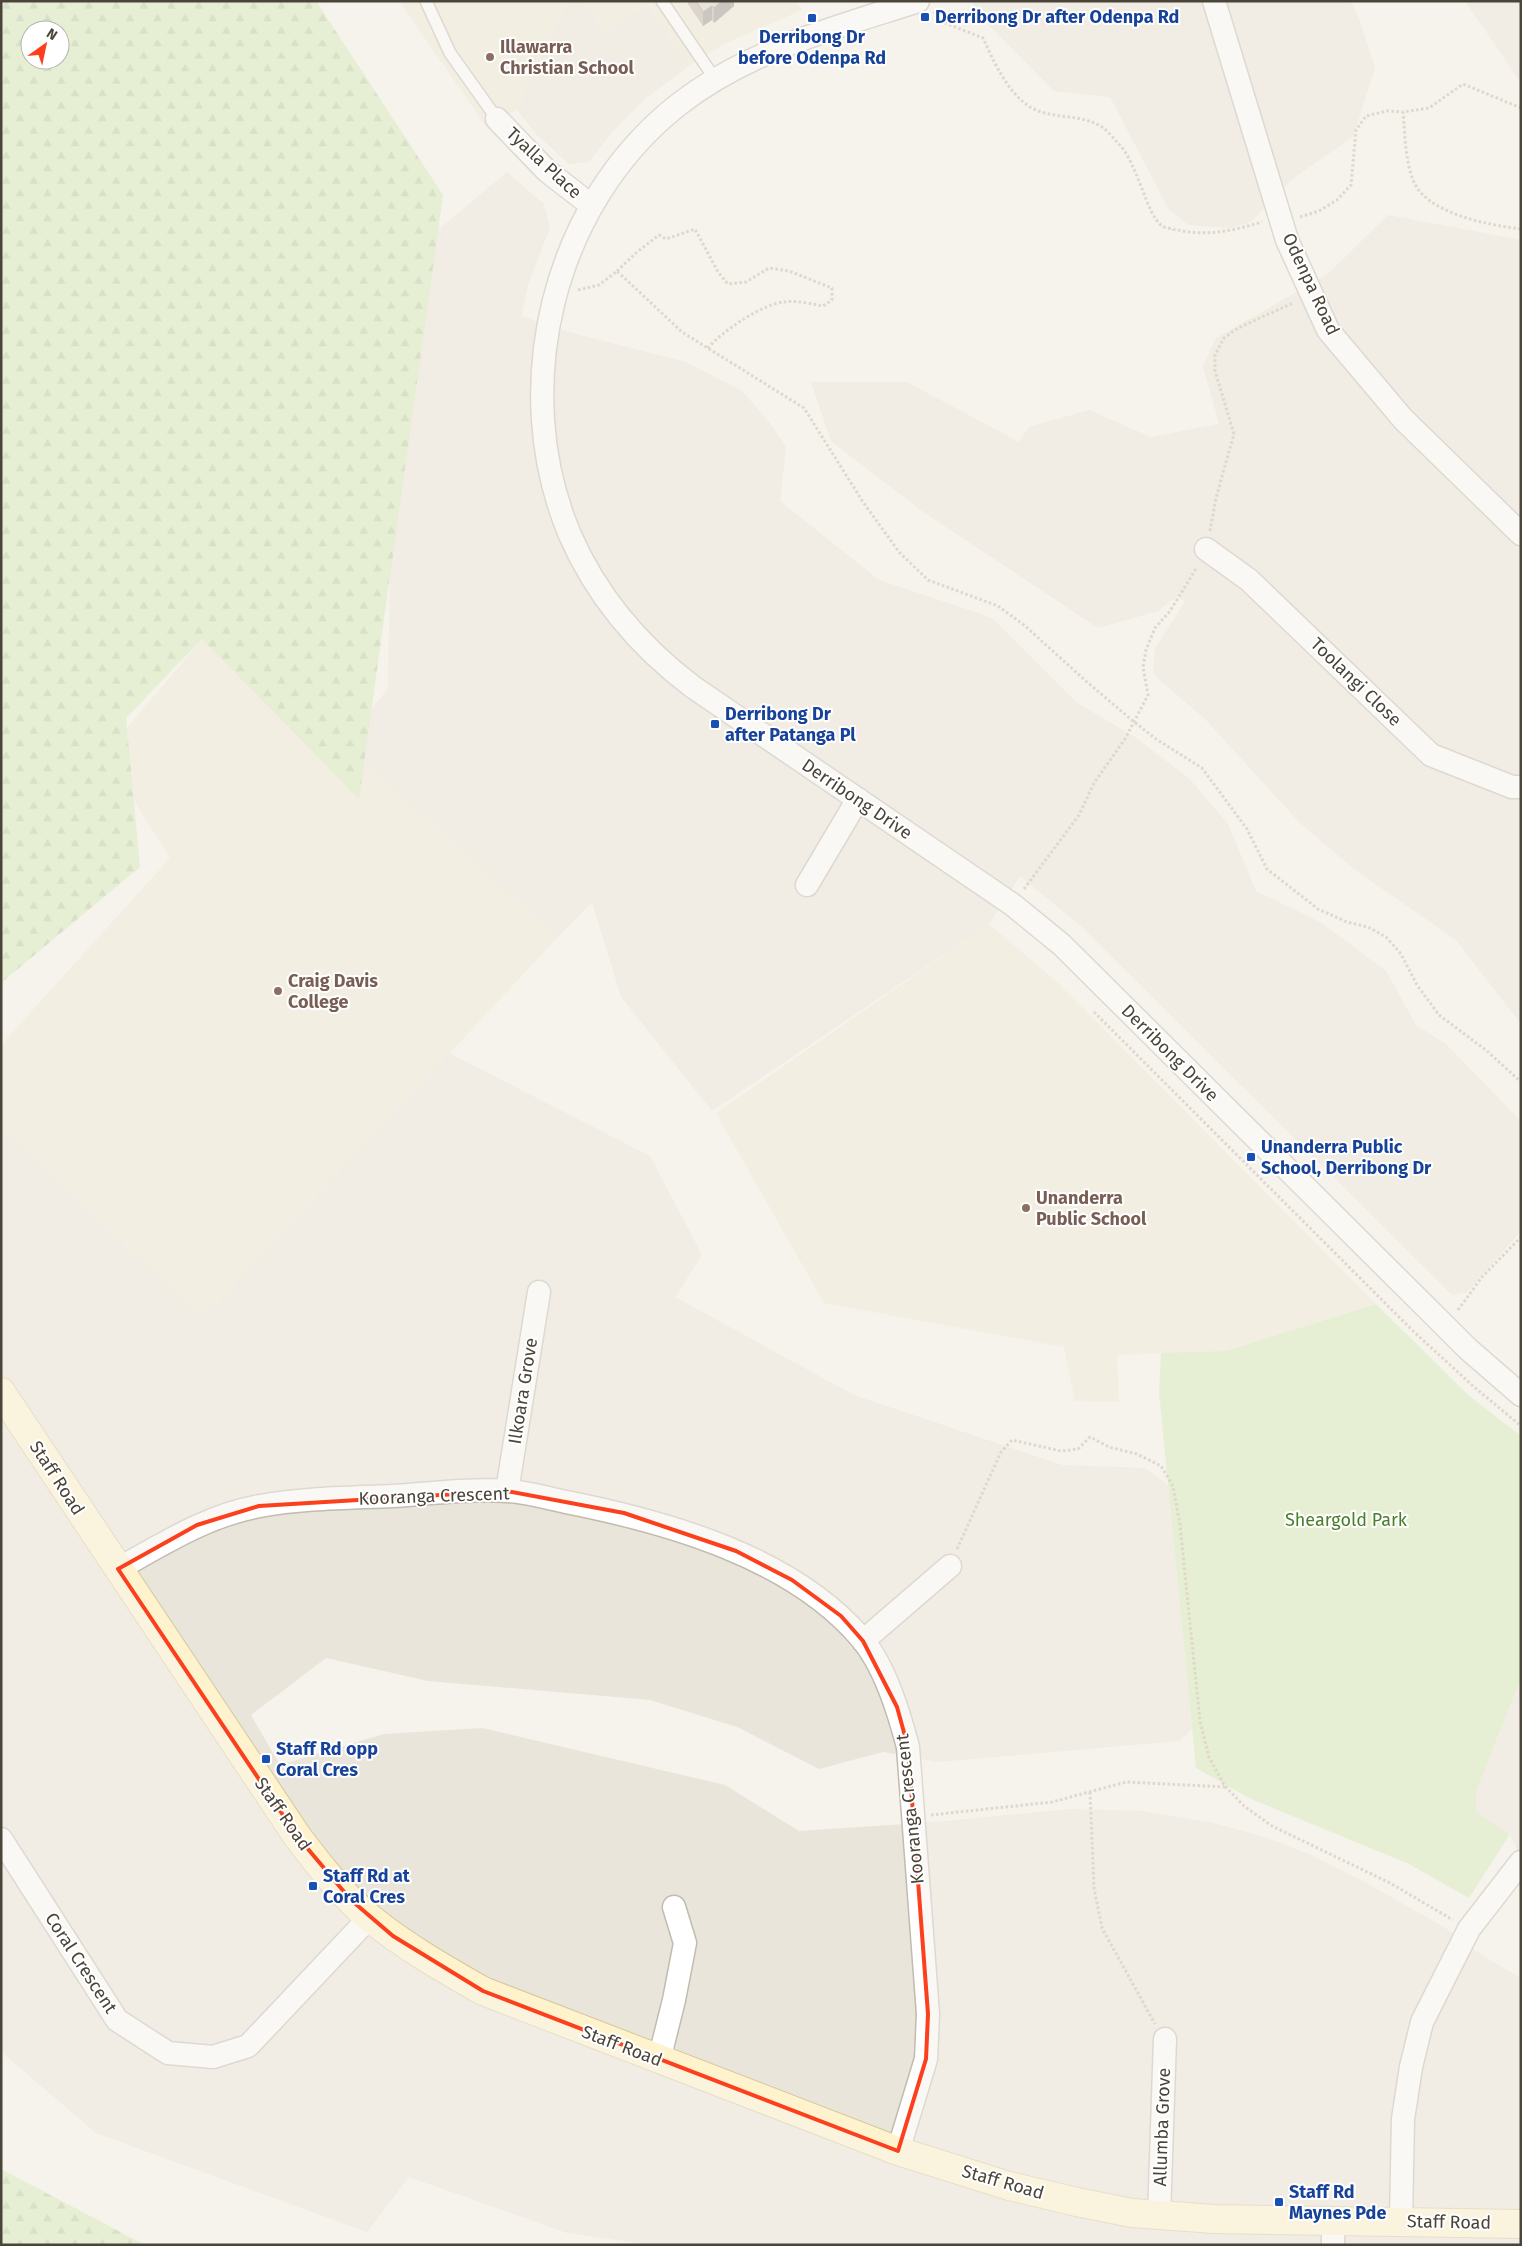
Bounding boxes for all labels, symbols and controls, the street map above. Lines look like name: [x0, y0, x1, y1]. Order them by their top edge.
place label: Derribong Dr after Odenpa Rd: [935, 6, 1179, 28]
marker: Derribong Dr after Odenpa Rd: [919, 11, 931, 23]
marker: Derribong Dr before Odenpa Rd: [806, 12, 818, 24]
north arrow: [20, 20, 70, 70]
text: N: [43, 25, 60, 44]
place label: Derribong Dr before Odenpa Rd: [738, 26, 886, 69]
place label: Illawarra Christian School: [500, 36, 634, 79]
marker: Illawarra Christian School: [484, 51, 496, 63]
street label: Tyalla Place: [502, 123, 586, 203]
street label: Odenpa Road: [1278, 229, 1344, 339]
street label: Toolangi Close: [1306, 633, 1406, 731]
place label: Derribong Dr after Patanga Pl: [725, 703, 856, 746]
marker: Derribong Dr after Patanga Pl: [709, 718, 721, 730]
street label: Derribong Drive: [798, 754, 916, 844]
place label: Craig Davis College: [288, 970, 378, 1013]
marker: Craig Davis College: [272, 985, 284, 997]
street label: Derribong Drive: [1117, 1000, 1223, 1106]
place label: Unanderra Public School, Derribong Dr: [1261, 1136, 1432, 1179]
marker: Unanderra Public School, Derribong Dr: [1245, 1151, 1257, 1163]
place label: Unanderra Public School: [1036, 1187, 1147, 1230]
marker: Unanderra Public School: [1020, 1202, 1032, 1214]
street label: Ilkoara Grove: [504, 1336, 542, 1446]
street label: Staff Road: [25, 1437, 89, 1519]
street label: Kooranga Crescent: [358, 1482, 510, 1510]
park label: Sheargold Park: [1285, 1509, 1408, 1531]
street label: Kooranga Crescent: [891, 1732, 929, 1885]
place label: Staff Rd opp Coral Cres: [276, 1738, 378, 1781]
marker: Staff Rd opp Coral Cres: [260, 1753, 272, 1765]
street label: Staff Road: [250, 1773, 316, 1855]
place label: Staff Rd at Coral Cres: [323, 1865, 411, 1908]
marker: Staff Rd at Coral Cres: [307, 1880, 319, 1892]
street label: Coral Crescent: [40, 1908, 122, 2018]
street label: Staff Road: [579, 2021, 665, 2071]
street label: Allumba Grove: [1149, 2067, 1175, 2187]
street label: Staff Road: [959, 2160, 1047, 2204]
place label: Staff Rd Maynes Pde: [1289, 2181, 1386, 2224]
marker: Staff Rd Maynes Pde: [1273, 2196, 1285, 2208]
street label: Staff Road: [1407, 2210, 1491, 2234]

